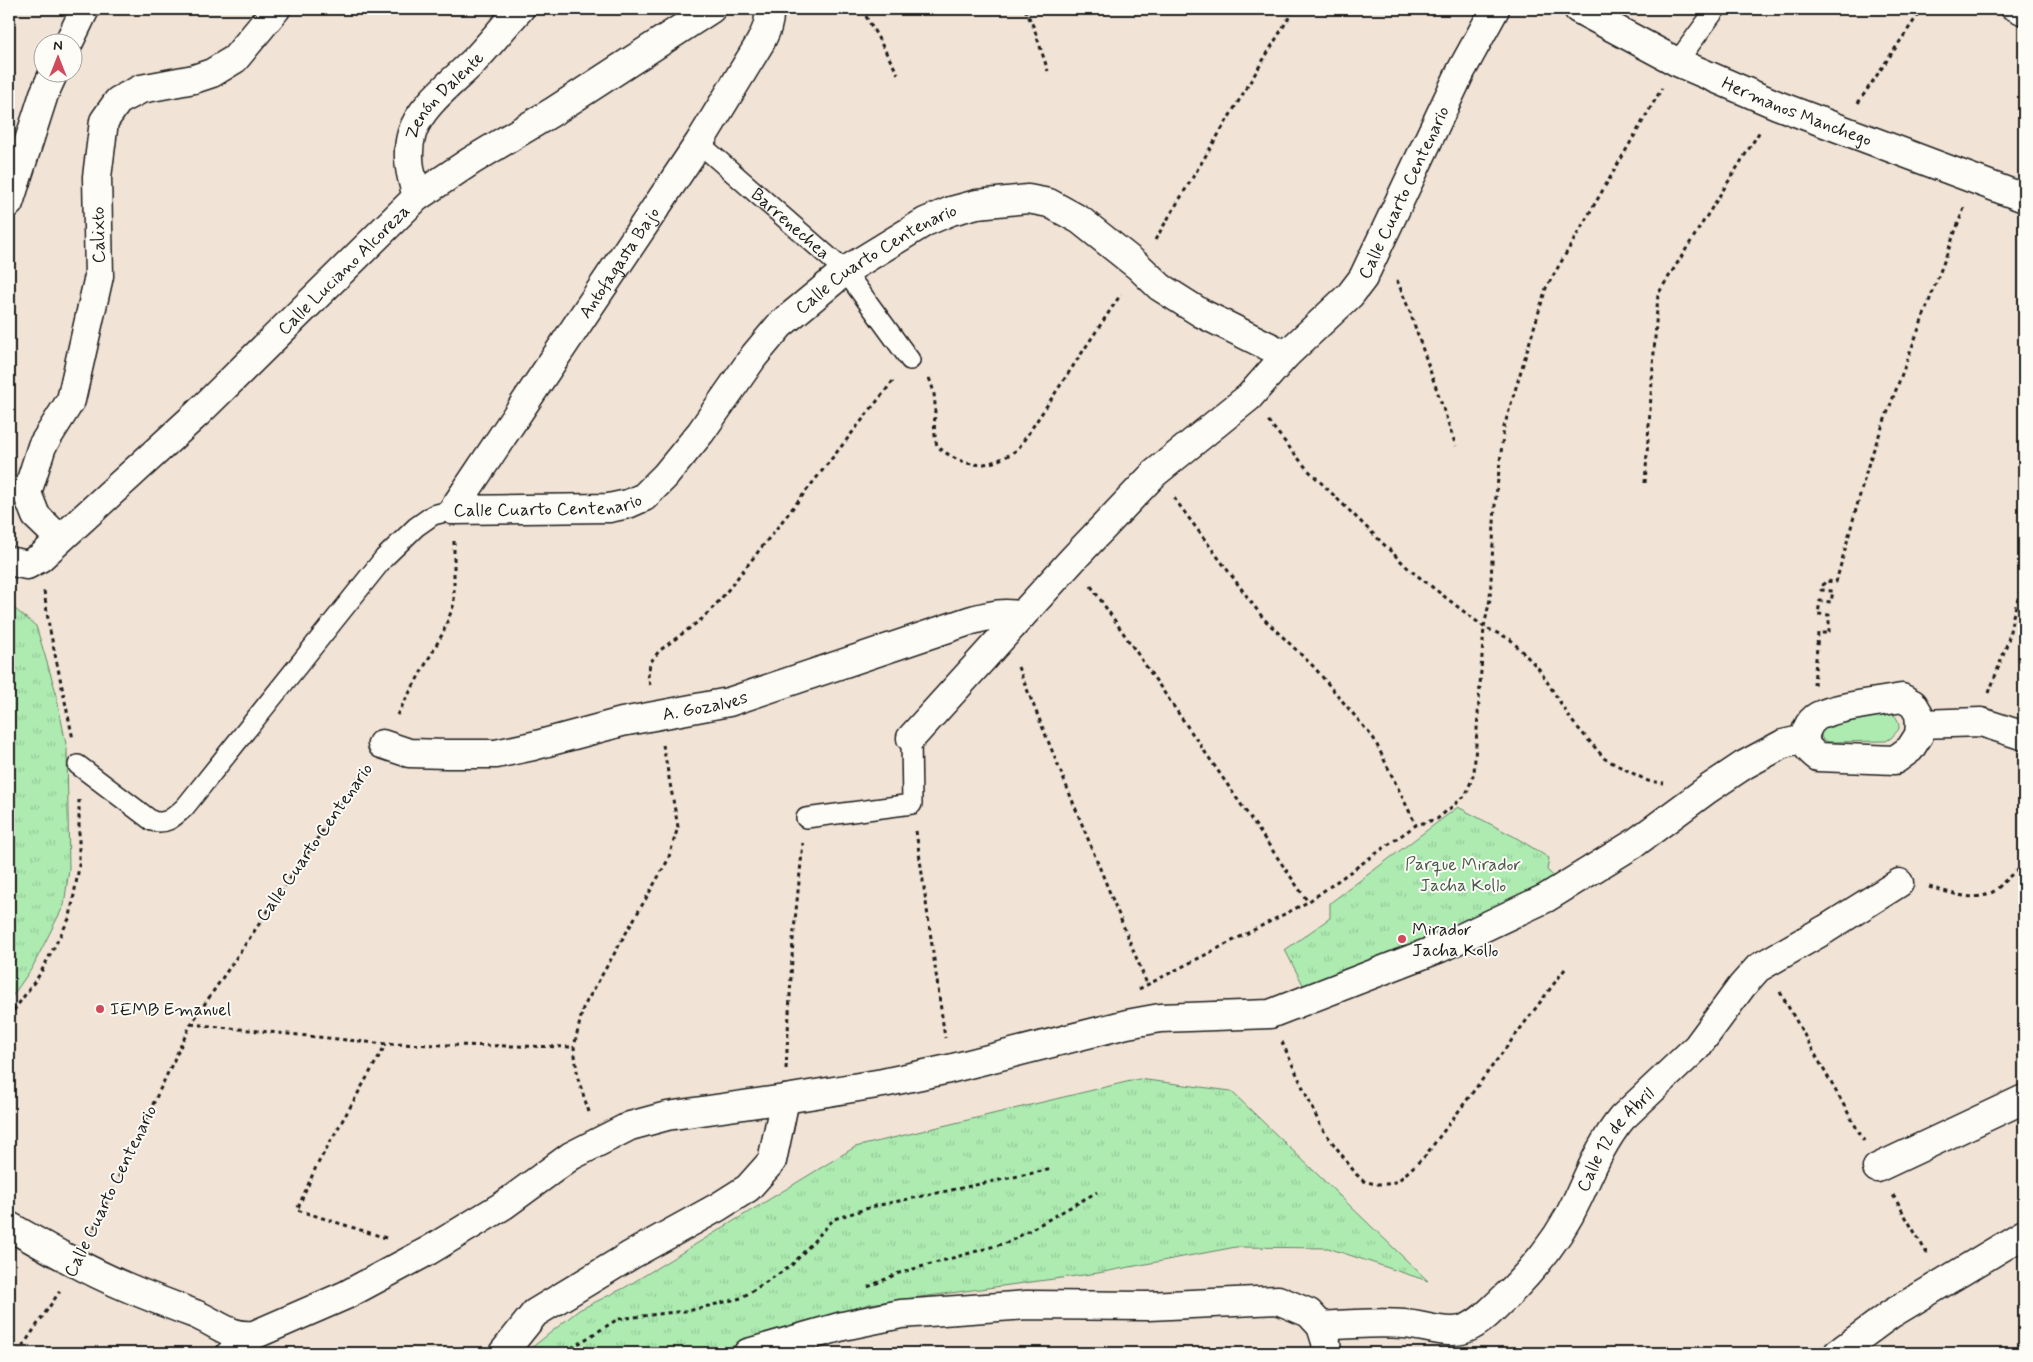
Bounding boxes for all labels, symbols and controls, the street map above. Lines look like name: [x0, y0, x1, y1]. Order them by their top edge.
north arrow: [32, 32, 82, 82]
text: N: [53, 37, 63, 55]
street label: Zenón Dalente: [400, 47, 490, 142]
street label: Hermanos Manchego: [1718, 72, 1875, 153]
street label: Calle Cuarto Centenario: [1353, 102, 1456, 283]
street label: Barrenechea: [745, 183, 835, 265]
street label: Calle Cuarto Centenario: [791, 199, 960, 320]
street label: Calle Luciano Alcoreza: [273, 200, 416, 341]
street label: Antofagasta Bajo: [574, 203, 666, 323]
street label: Calixto: [87, 207, 111, 263]
street label: Calle Cuarto Centenario: [453, 488, 646, 523]
street label: A. Gozalves: [660, 686, 751, 727]
street label: Calle Cuarto Centenario: [251, 758, 379, 927]
park label: Parque Mirador Jacha Kollo: [1405, 853, 1521, 898]
place label: Mirador Jacha Kollo: [1412, 918, 1498, 963]
marker: Mirador Jacha Kollo: [1396, 933, 1408, 945]
place label: IEMB Emanuel: [110, 998, 231, 1022]
marker: IEMB Emanuel: [94, 1003, 106, 1015]
street label: Calle 12 de Abril: [1571, 1082, 1660, 1196]
street label: Calle Cuarto Centenario: [59, 1101, 163, 1282]

